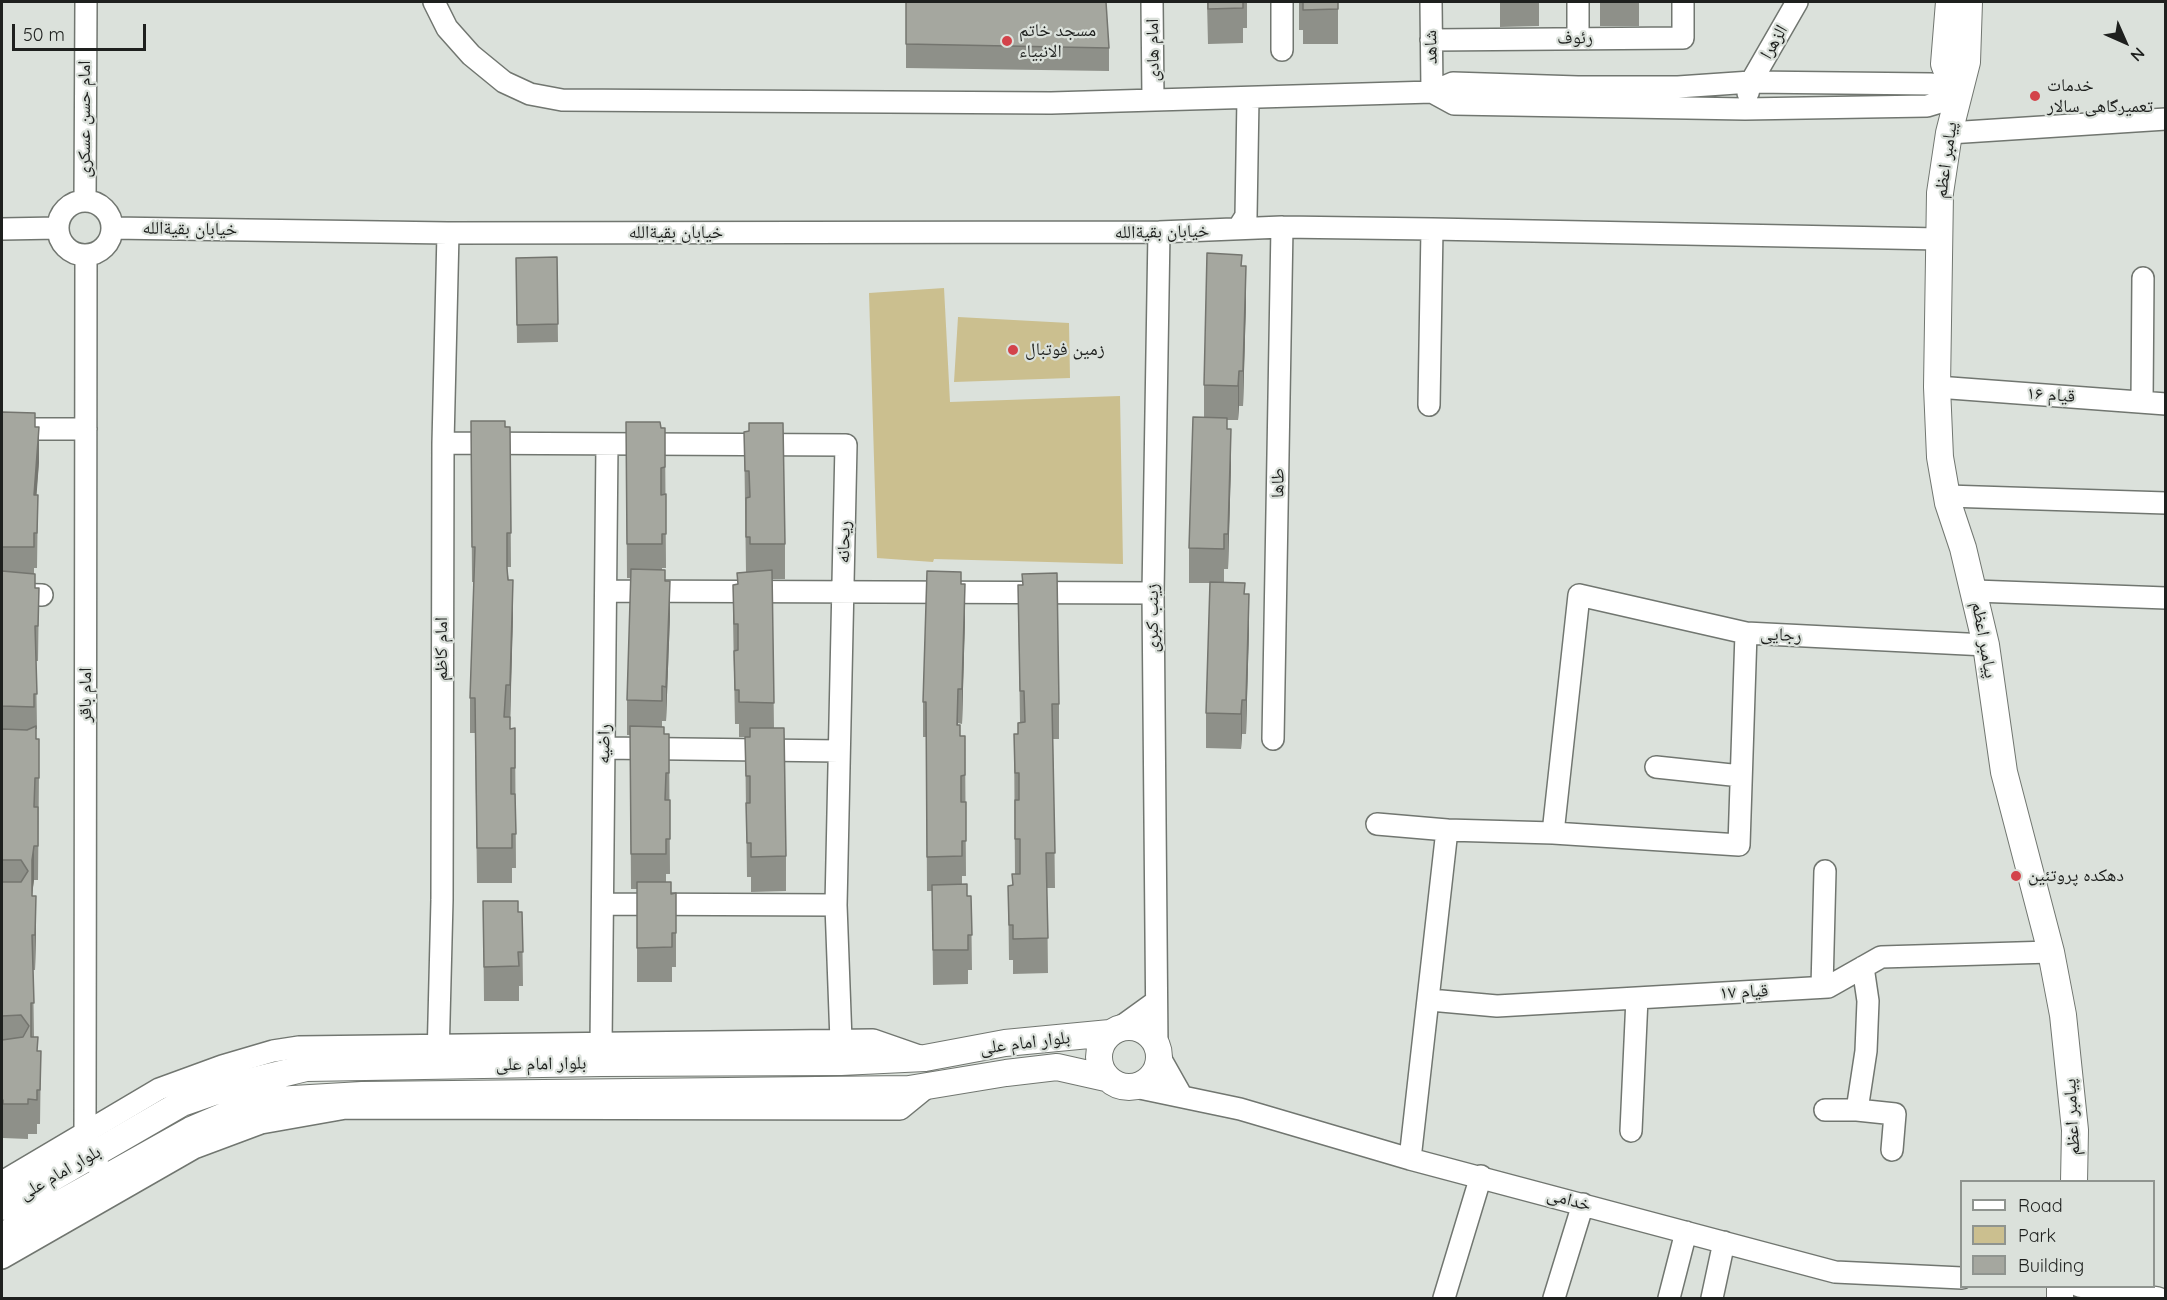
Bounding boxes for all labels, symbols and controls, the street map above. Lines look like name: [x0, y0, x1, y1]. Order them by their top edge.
scale bar: [15, 12, 148, 50]
north arrow: [2095, 12, 2155, 72]
street label: امام هادی: [1142, 18, 1164, 82]
place label: مسجد خاتم الانبیاء: [1019, 20, 1096, 63]
street label: الزهرا: [1756, 21, 1792, 63]
text: 50 m: [23, 23, 65, 46]
street label: رئوف: [1557, 27, 1593, 49]
street label: شاهد: [1420, 30, 1442, 64]
marker: مسجد خاتم الانبیاء: [1000, 34, 1014, 48]
text: N: [2127, 43, 2149, 66]
street label: امام حسن عسکری: [74, 60, 96, 178]
place label: خدمات تعمیرگاهی سالار: [2047, 75, 2153, 118]
marker: خدمات تعمیرگاهی سالار: [2028, 89, 2042, 103]
street label: پیامبر اعظم: [1930, 120, 1962, 200]
street label: خیابان بقیةالله: [143, 217, 237, 241]
street label: خیابان بقیةالله: [1115, 220, 1209, 244]
street label: خیابان بقیةالله: [629, 222, 723, 244]
place label: زمین فوتبال: [1025, 339, 1105, 361]
marker: زمین فوتبال: [1006, 343, 1020, 357]
street label: قیام ۱۶: [2026, 383, 2076, 407]
street label: طاها: [1267, 468, 1289, 498]
street label: ریحانه: [833, 520, 855, 564]
street label: زینب کبری: [1142, 583, 1164, 653]
street label: پیامبر اعظم: [1967, 600, 2001, 680]
street label: امام کاظم: [431, 617, 453, 681]
street label: رجایی: [1760, 623, 1802, 647]
street label: امام باقر: [75, 667, 97, 723]
street label: راضیه: [593, 724, 615, 764]
place label: دهکده پروتئین: [2028, 865, 2124, 887]
marker: دهکده پروتئین: [2009, 869, 2023, 883]
street label: قیام ۱۷: [1719, 980, 1769, 1004]
street label: بلوار امام علی: [979, 1027, 1071, 1059]
street label: بلوار امام علی: [496, 1052, 586, 1076]
street label: پیامبر اعظم: [2059, 1078, 2085, 1156]
street label: بلوار امام علی: [15, 1141, 105, 1205]
legend: [1960, 1180, 2155, 1288]
street label: خدامی: [1545, 1184, 1593, 1216]
text: Road: [2018, 1194, 2063, 1217]
text: Park: [2018, 1224, 2056, 1247]
text: Building: [2018, 1254, 2084, 1277]

